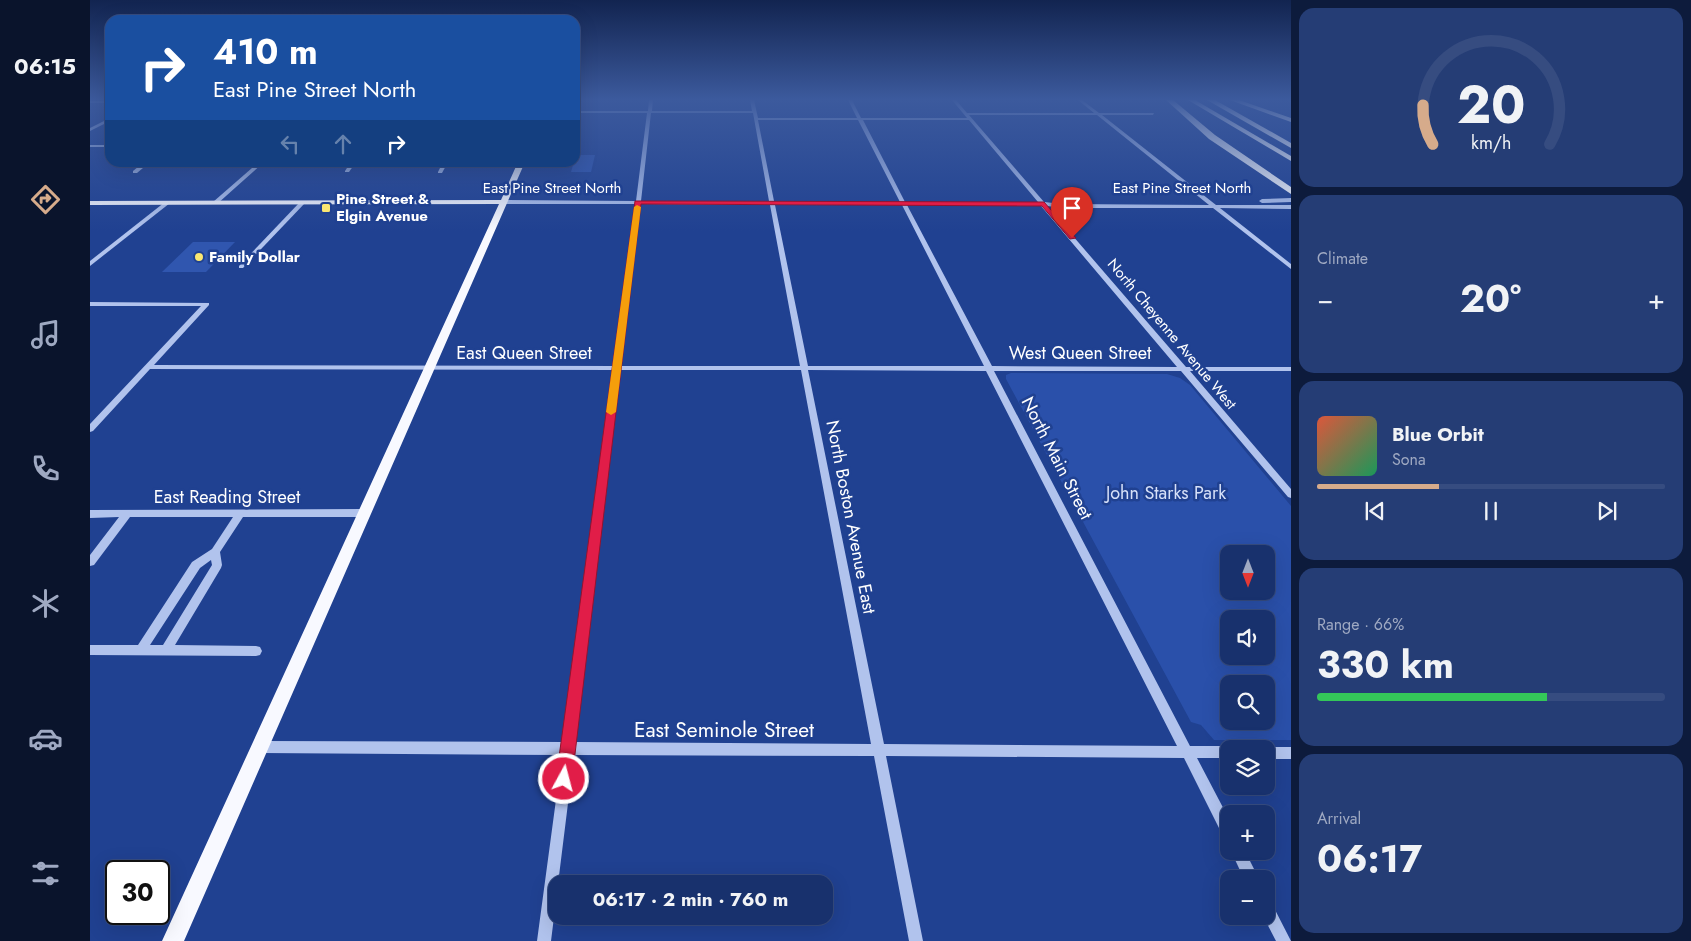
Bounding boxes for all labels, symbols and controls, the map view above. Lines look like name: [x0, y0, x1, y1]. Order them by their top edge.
text: 410 m: [213, 27, 318, 77]
icon: right: [130, 35, 195, 100]
text: 06:15: [14, 50, 76, 82]
text: 20: [1457, 67, 1525, 143]
text: East Pine Street North: [213, 73, 416, 105]
icon: left: [276, 130, 304, 158]
icon: ahead: [329, 130, 357, 158]
icon: right: [382, 130, 410, 158]
text: km/h: [1471, 130, 1511, 156]
street label: East Pine Street North: [483, 177, 621, 199]
street label: East Pine Street North: [1113, 177, 1251, 199]
icon: directions: [28, 182, 63, 217]
pin: [1051, 187, 1093, 238]
place label: Pine Street & Elgin Avenue: [336, 188, 430, 227]
icon: arrive: [1058, 194, 1086, 222]
marker: Pine Street & Elgin Avenue: [320, 202, 332, 214]
place label: Family Dollar: [209, 246, 301, 268]
text: Climate: [1317, 247, 1368, 270]
marker: Family Dollar: [193, 251, 205, 263]
street label: North Cheyenne Avenue West: [1102, 254, 1242, 414]
text: 20°: [1460, 271, 1521, 326]
text: −: [1317, 279, 1334, 320]
text: +: [1648, 279, 1665, 320]
icon: music: [28, 317, 63, 352]
street label: East Queen Street: [456, 340, 592, 366]
street label: West Queen Street: [1009, 340, 1152, 366]
street label: North Main Street: [1015, 392, 1099, 525]
street label: North Boston Avenue East: [819, 418, 883, 617]
text: Blue Orbit: [1392, 421, 1484, 448]
text: Sona: [1392, 448, 1426, 471]
icon: phone: [28, 451, 63, 486]
park label: John Starks Park: [1104, 480, 1226, 506]
street label: East Reading Street: [154, 484, 301, 510]
icon: previous: [1361, 497, 1389, 525]
icon: pause: [1477, 497, 1505, 525]
icon: next: [1593, 497, 1621, 525]
north arrow: [1220, 545, 1275, 600]
map controls: [1220, 545, 1275, 925]
icon: climate: [28, 586, 63, 621]
button: sound: [1220, 610, 1275, 665]
text: Range · 66%: [1317, 613, 1404, 636]
text: 330 km: [1317, 637, 1454, 692]
button: search: [1220, 675, 1275, 730]
street label: East Seminole Street: [634, 715, 814, 745]
icon: car: [28, 721, 63, 756]
button: layers: [1220, 740, 1275, 795]
position arrow: [537, 752, 589, 804]
button: +: [1220, 805, 1275, 860]
text: Arrival: [1317, 807, 1361, 830]
text: 06:17: [1317, 831, 1422, 886]
icon: filters: [28, 856, 63, 891]
speed limit sign: 30: [105, 860, 170, 925]
button: −: [1220, 870, 1275, 925]
text: 06:17 · 2 min · 760 m: [593, 886, 788, 913]

